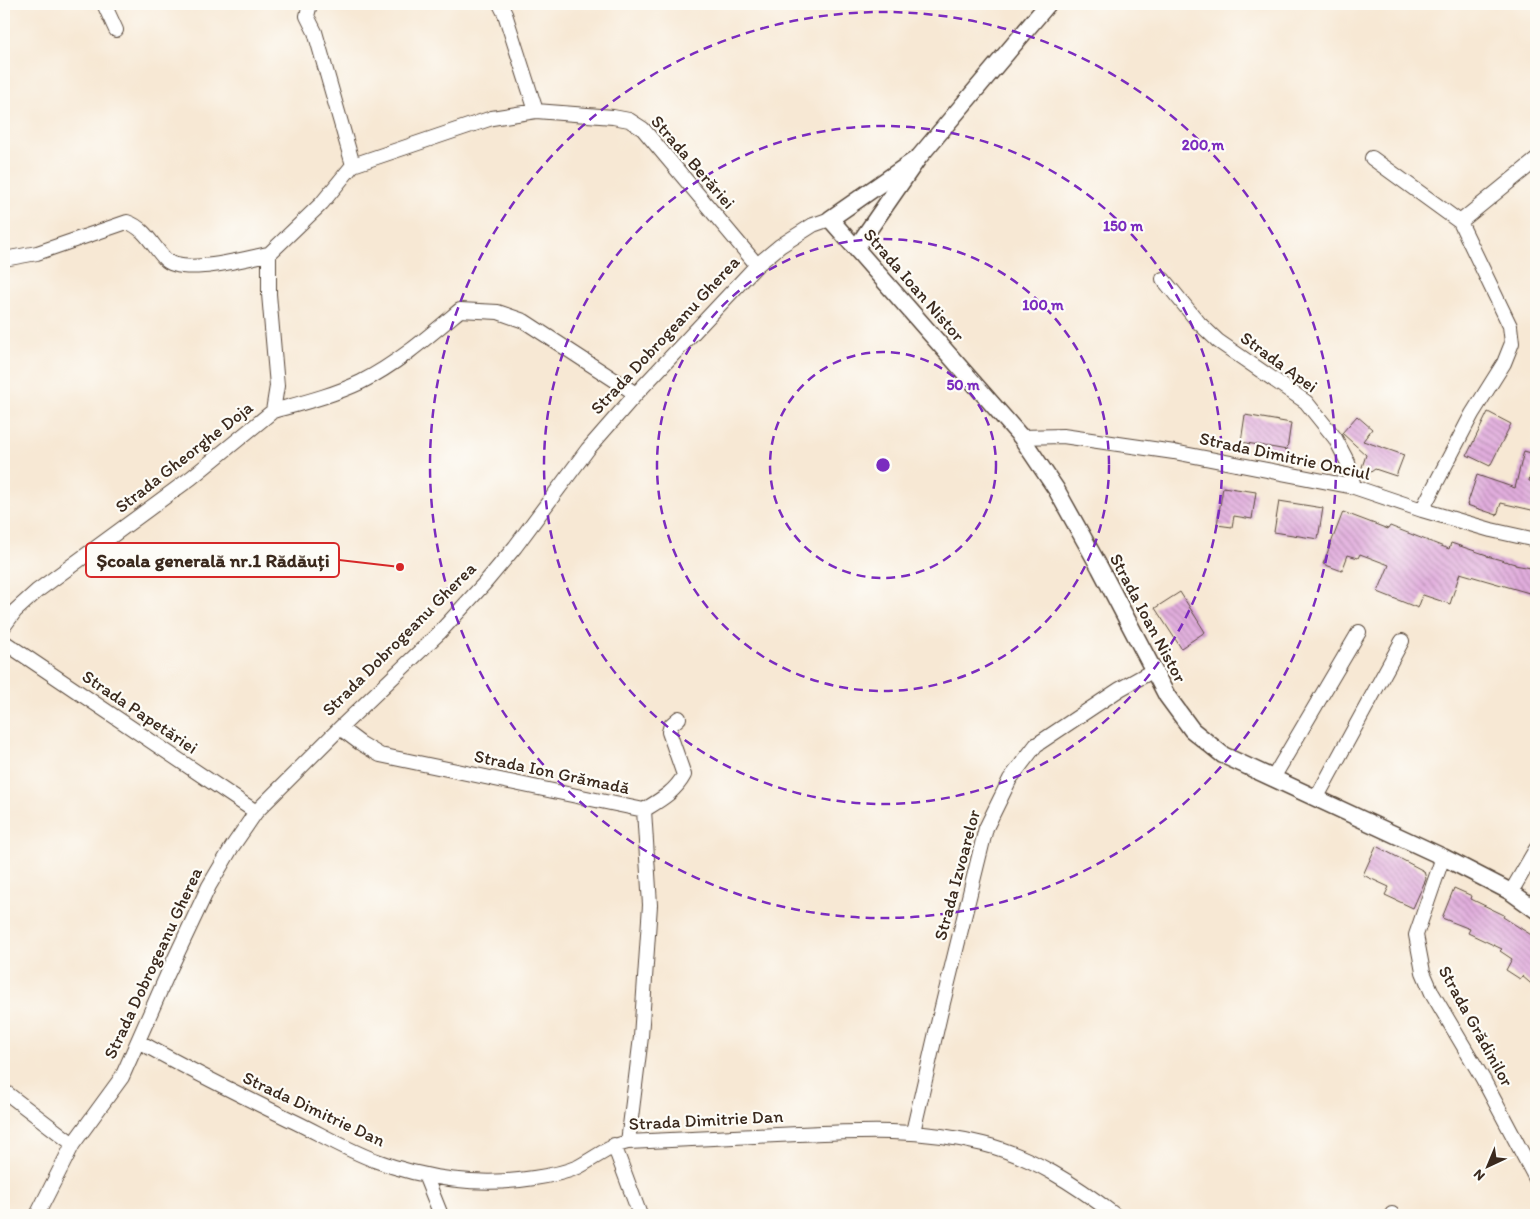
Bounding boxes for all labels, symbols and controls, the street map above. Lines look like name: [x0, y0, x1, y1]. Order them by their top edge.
street label: Strada Berăriei: [646, 111, 740, 213]
text: 200 m: [1182, 136, 1225, 154]
text: 150 m: [1103, 217, 1143, 235]
street label: Strada Ioan Nistor: [859, 224, 970, 347]
street label: Strada Dobrogeanu Gherea: [586, 251, 745, 419]
text: 100 m: [1022, 296, 1064, 314]
street label: Strada Apei: [1236, 327, 1322, 397]
text: 50 m: [946, 376, 980, 394]
street label: Strada Gheorghe Doja: [111, 396, 258, 518]
street label: Strada Dimitrie Onciul: [1198, 427, 1372, 485]
centre of rings: [874, 456, 892, 474]
callout: Școala generală nr.1 Rădăuți: [86, 543, 339, 577]
text: Școala generală nr.1 Rădăuți: [96, 549, 330, 572]
street label: Strada Ioan Nistor: [1105, 550, 1192, 687]
street label: Strada Dobrogeanu Gherea: [317, 557, 481, 721]
street label: Strada Papetăriei: [78, 665, 202, 759]
street label: Strada Ion Grămadă: [472, 745, 632, 799]
street label: Strada Izvoarelor: [929, 807, 985, 943]
street label: Strada Dobrogeanu Gherea: [99, 863, 207, 1062]
street label: Strada Grădinilor: [1434, 962, 1518, 1090]
street label: Strada Dimitrie Dan: [239, 1066, 389, 1152]
street label: Strada Dimitrie Dan: [628, 1105, 784, 1135]
north arrow: [1462, 1142, 1512, 1192]
text: N: [1470, 1166, 1489, 1184]

